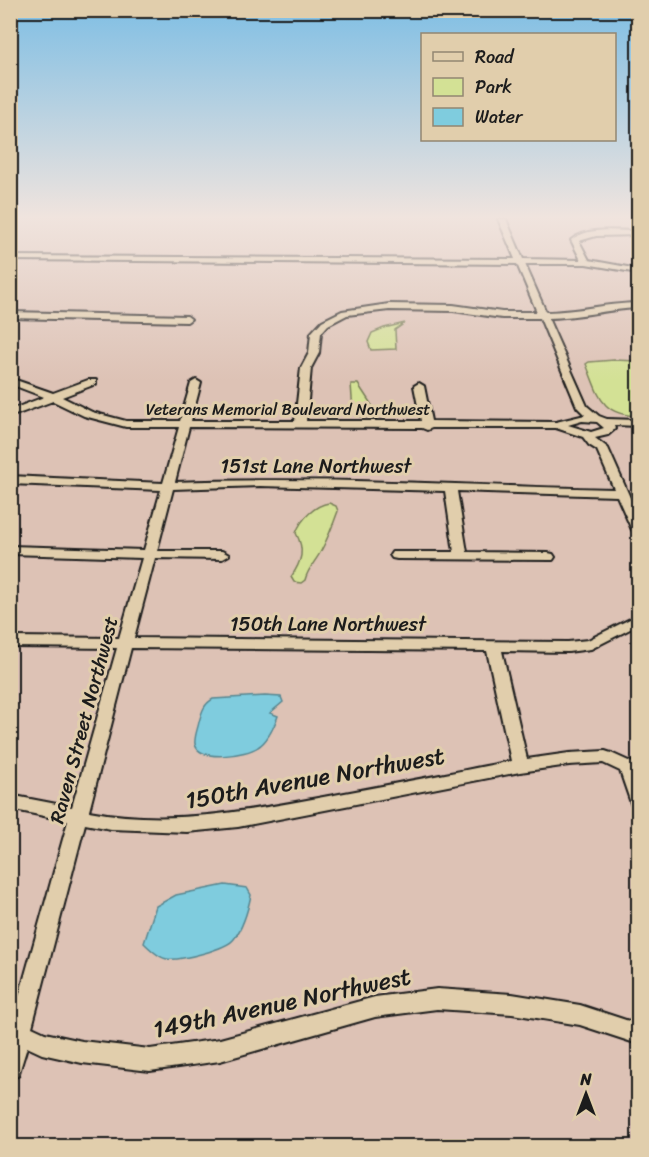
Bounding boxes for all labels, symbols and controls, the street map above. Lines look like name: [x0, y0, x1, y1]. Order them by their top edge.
legend: [421, 33, 616, 141]
text: Road: [475, 41, 515, 73]
text: Park: [475, 71, 512, 103]
text: Water: [475, 101, 524, 133]
street label: Veterans Memorial Boulevard Northwest: [146, 395, 430, 424]
street label: 151st Lane Northwest: [221, 449, 412, 484]
street label: 150th Lane Northwest: [230, 607, 427, 642]
street label: Raven Street Northwest: [39, 612, 129, 828]
street label: 150th Avenue Northwest: [182, 735, 448, 821]
street label: 149th Avenue Northwest: [149, 955, 415, 1051]
north arrow: [556, 1064, 616, 1124]
text: N: [579, 1065, 592, 1094]

